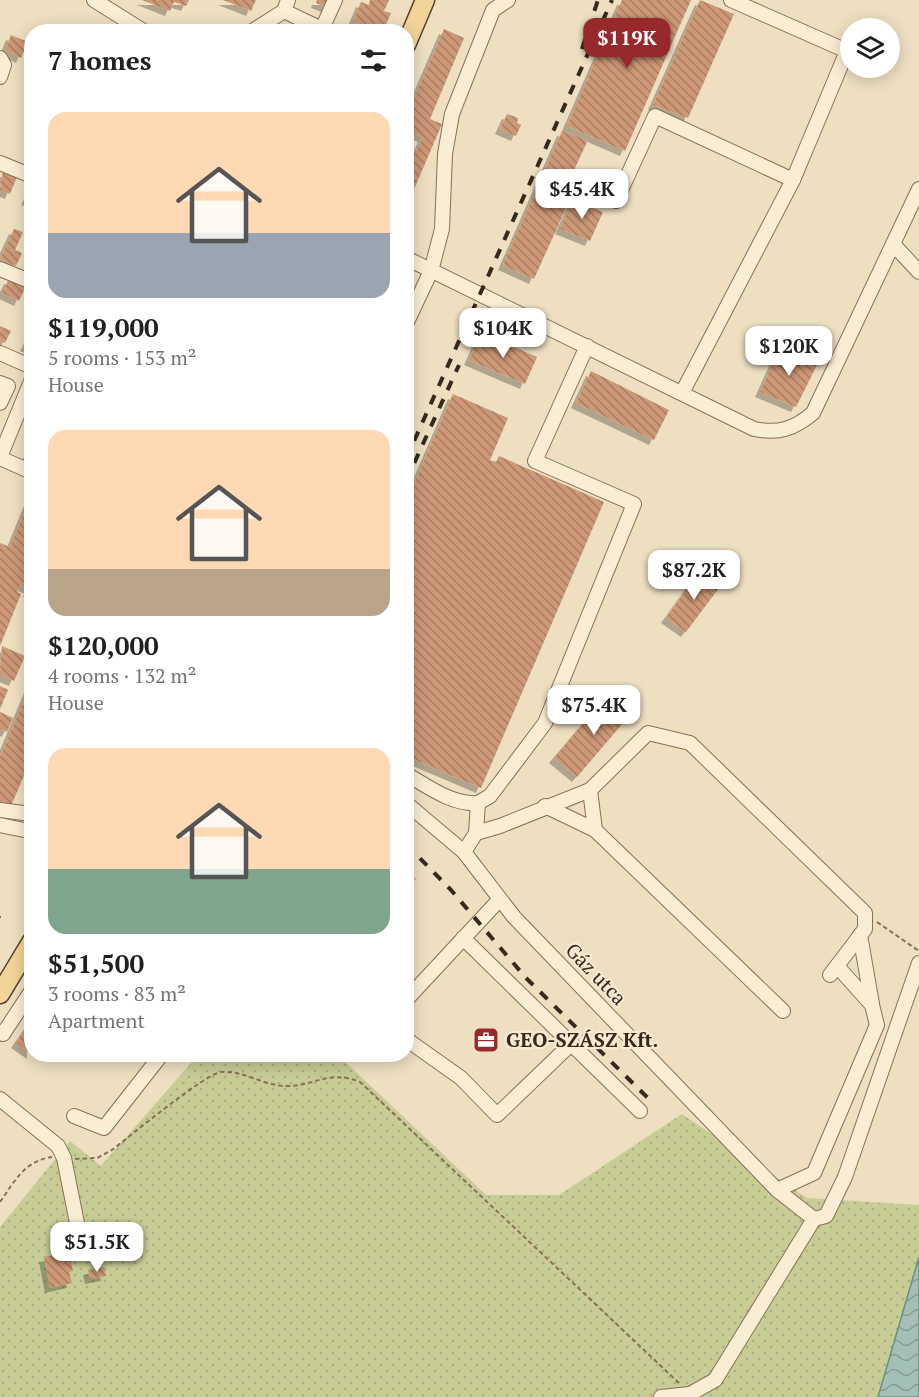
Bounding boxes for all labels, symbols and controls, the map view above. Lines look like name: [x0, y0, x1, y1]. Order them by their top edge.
pin: $119K: [585, 18, 669, 69]
map controls: [840, 18, 900, 78]
button: layers: [840, 18, 900, 78]
text: $119K: [597, 24, 657, 51]
text: 7 homes: [48, 43, 152, 77]
icon: filters: [357, 44, 390, 77]
icon: home: [165, 151, 273, 259]
pin: $45.4K: [533, 169, 631, 220]
text: $45.4K: [549, 175, 615, 202]
pin: $104K: [461, 308, 545, 359]
text: $119,000: [48, 310, 159, 344]
text: $104K: [473, 314, 533, 341]
pin: $120K: [747, 326, 831, 377]
text: $120K: [759, 332, 819, 359]
text: 5 rooms · 153 m²: [48, 344, 196, 371]
text: House: [48, 371, 104, 398]
icon: home: [165, 469, 273, 577]
pin: $87.2K: [645, 550, 743, 601]
text: $87.2K: [662, 556, 726, 583]
text: $120,000: [48, 628, 159, 662]
text: 4 rooms · 132 m²: [48, 662, 196, 689]
pin: $75.4K: [545, 685, 643, 736]
text: House: [48, 689, 104, 716]
text: $75.4K: [561, 691, 627, 718]
icon: home: [165, 787, 273, 895]
street label: Gáz utca: [560, 937, 633, 1011]
text: $51,500: [48, 946, 144, 980]
text: 3 rooms · 83 m²: [48, 980, 186, 1007]
text: Apartment: [48, 1007, 145, 1034]
office icon: GEO-SZÁSZ Kft.: [471, 1025, 501, 1055]
place label: GEO-SZÁSZ Kft.: [506, 1026, 658, 1053]
pin: $51.5K: [48, 1222, 146, 1273]
text: $51.5K: [64, 1228, 130, 1255]

